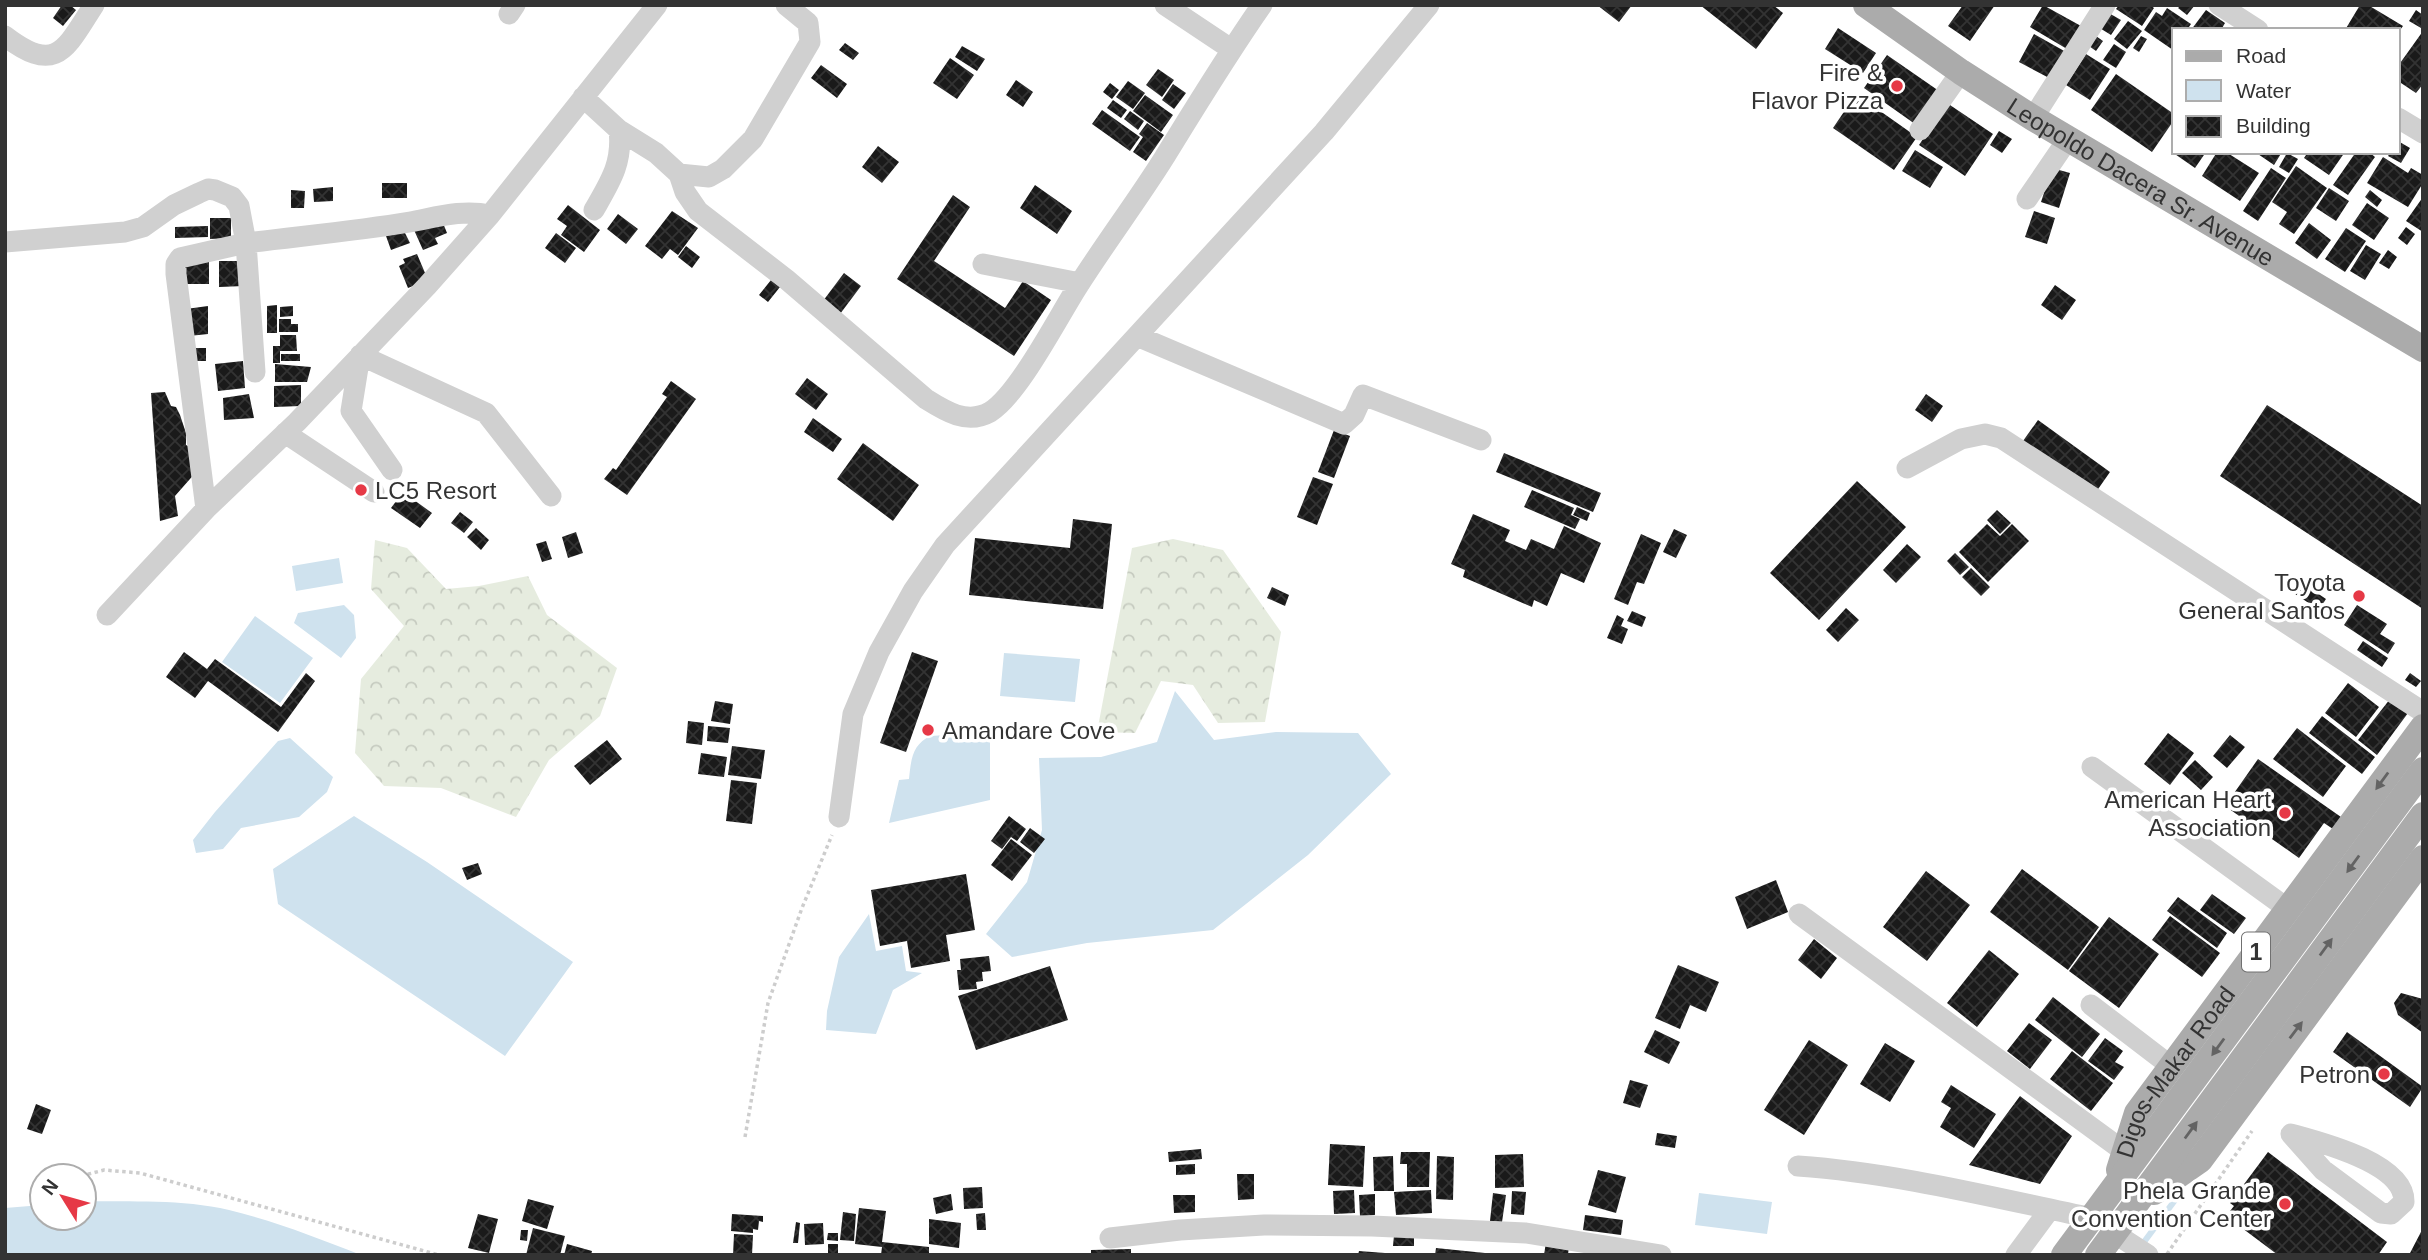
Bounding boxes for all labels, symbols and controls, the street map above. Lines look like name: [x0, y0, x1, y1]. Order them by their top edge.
legend: [2172, 28, 2400, 154]
text: Road: [2236, 44, 2286, 67]
place label: Fire & Flavor Pizza: [1751, 59, 1884, 114]
marker: Fire & Flavor Pizza: [1889, 78, 1905, 94]
text: Water: [2236, 79, 2291, 102]
street label: Leopoldo Dacera Sr. Avenue: [2003, 92, 2279, 271]
text: Building: [2236, 114, 2311, 137]
place label: LC5 Resort: [375, 477, 497, 504]
marker: LC5 Resort: [353, 482, 369, 498]
place label: Toyota General Santos: [2178, 569, 2346, 624]
marker: Toyota General Santos: [2351, 588, 2367, 604]
place label: Amandare Cove: [942, 717, 1115, 744]
marker: Amandare Cove: [920, 722, 936, 738]
one-way arrow: [2375, 772, 2389, 791]
place label: American Heart Association: [2104, 786, 2271, 841]
marker: American Heart Association: [2277, 805, 2293, 821]
one-way arrow: [2346, 855, 2360, 873]
road number: 1: [2242, 932, 2270, 972]
one-way arrow: [2318, 938, 2332, 956]
street label: Digos-Makar Road: [2110, 981, 2240, 1161]
one-way arrow: [2288, 1021, 2302, 1039]
one-way arrow: [2211, 1038, 2225, 1056]
place label: Petron: [2299, 1061, 2370, 1088]
marker: Petron: [2376, 1066, 2392, 1082]
one-way arrow: [2183, 1121, 2197, 1139]
north arrow: [28, 1162, 98, 1232]
text: N: [37, 1175, 62, 1199]
place label: Phela Grande Convention Center: [2071, 1177, 2271, 1232]
marker: Phela Grande Convention Center: [2277, 1196, 2293, 1212]

